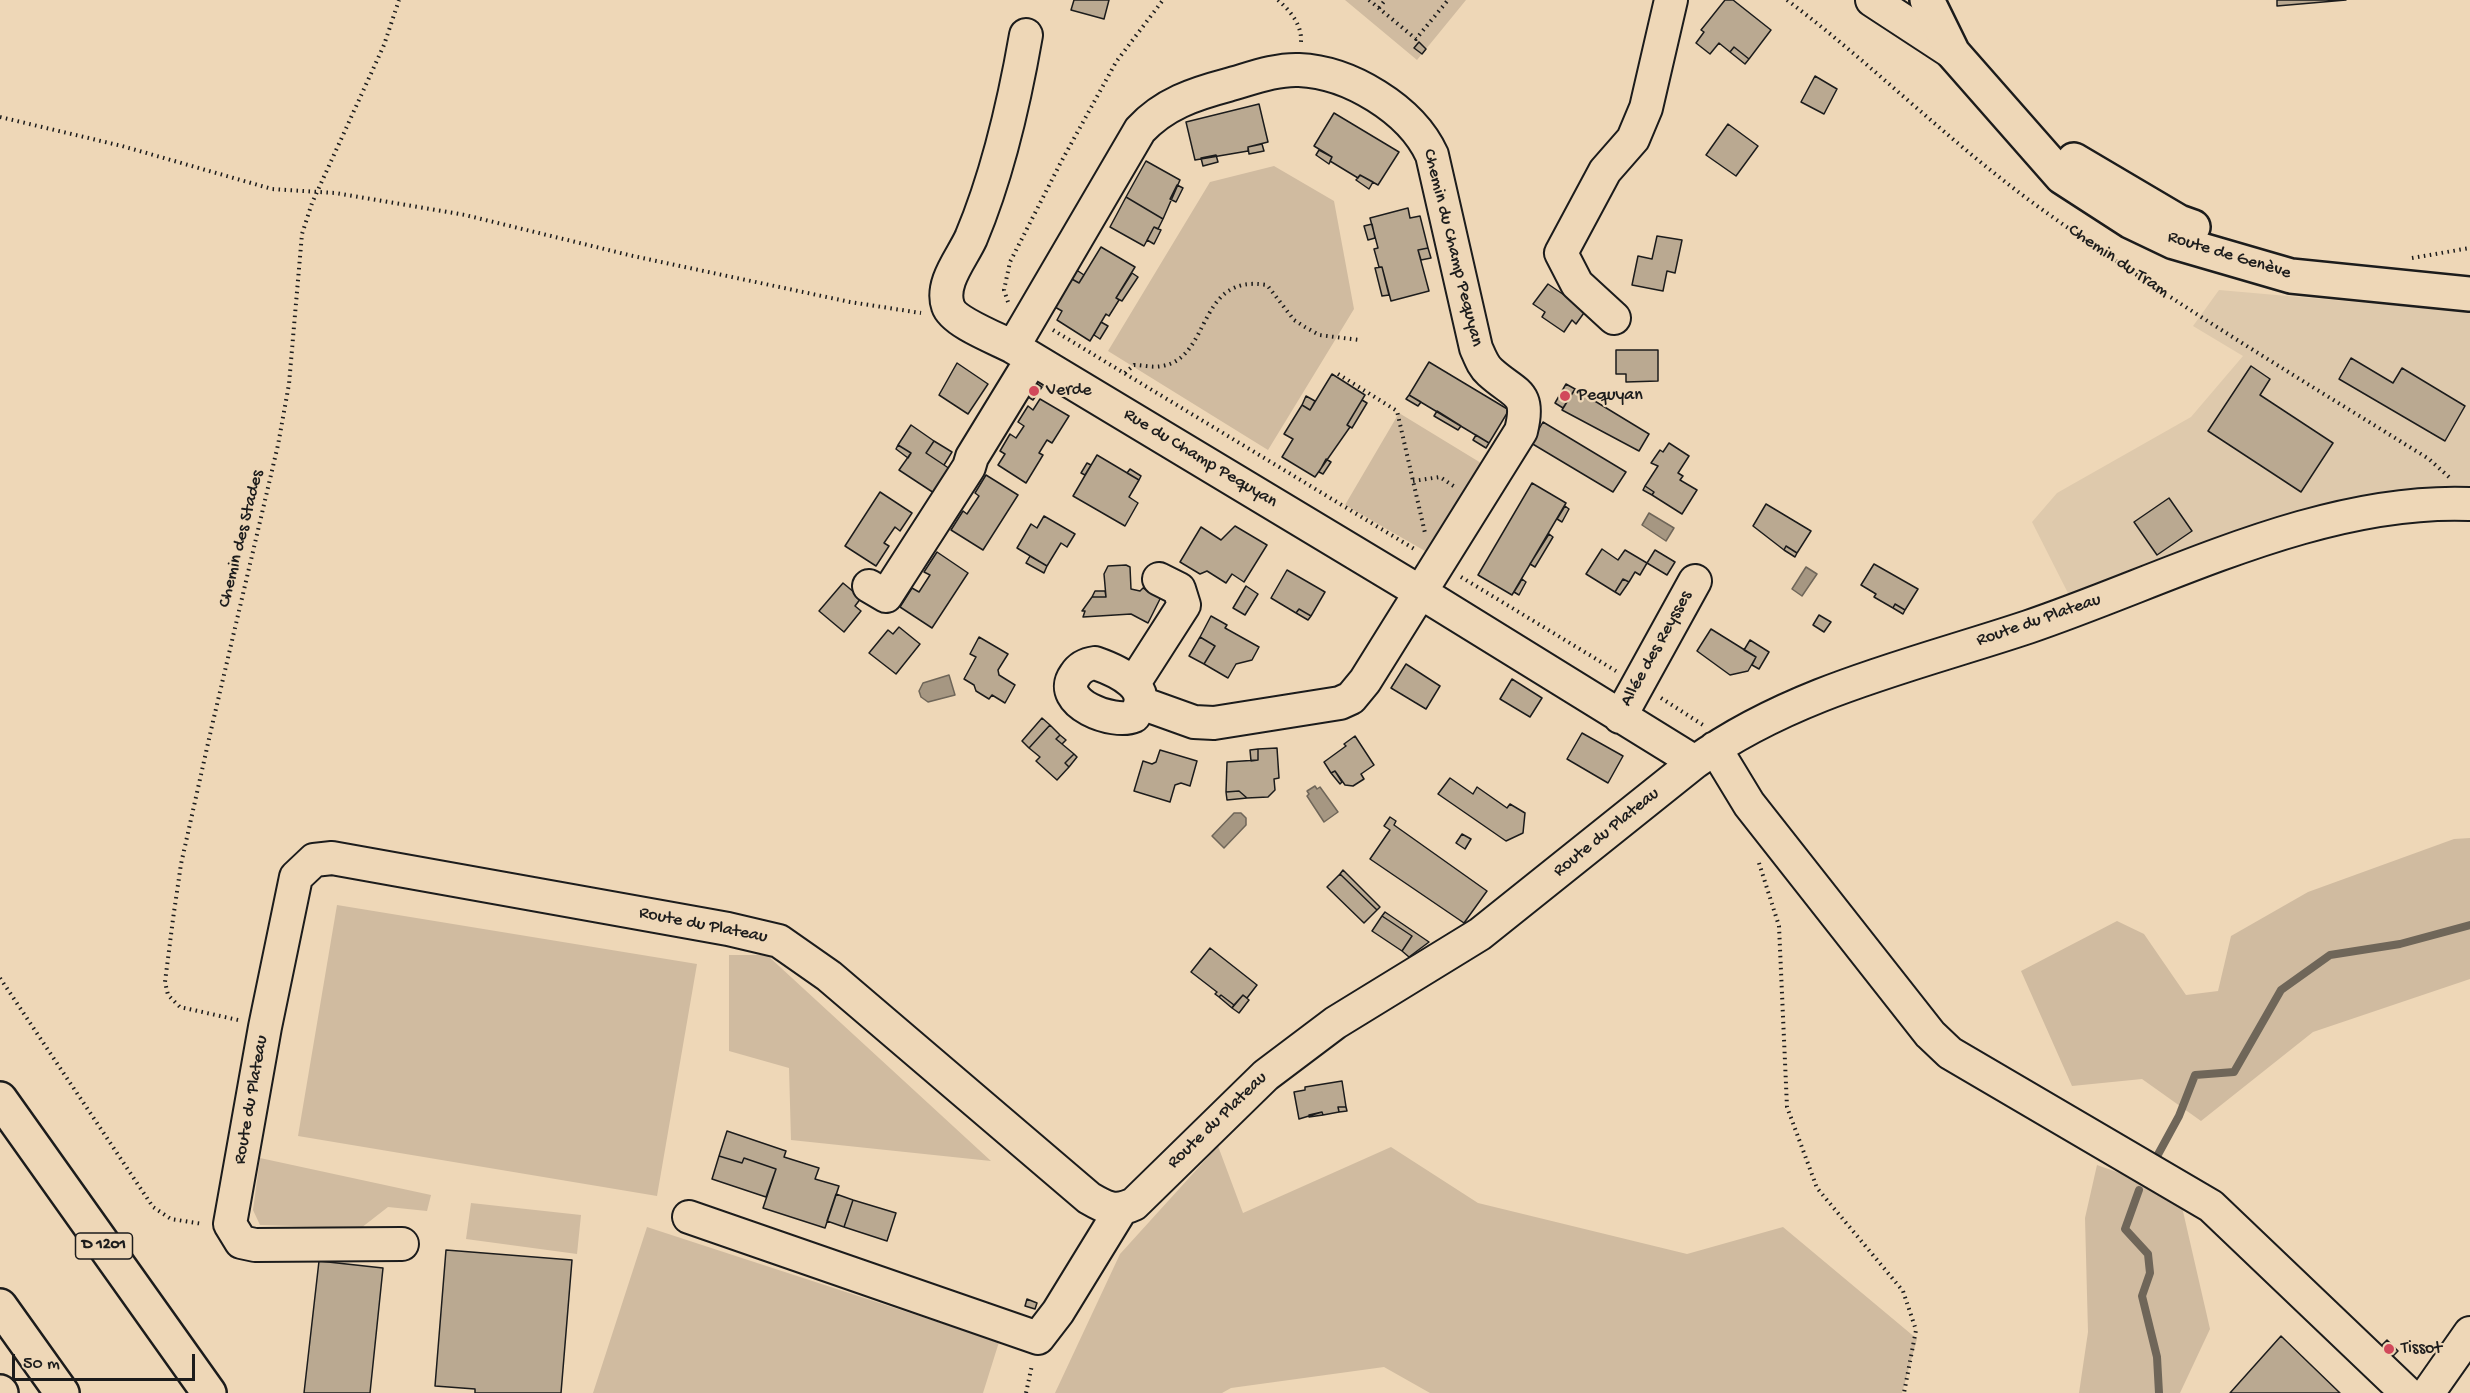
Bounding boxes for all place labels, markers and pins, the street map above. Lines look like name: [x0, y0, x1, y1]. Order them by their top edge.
place label: Verde: [1046, 380, 1092, 402]
marker: Verde: [1027, 384, 1041, 398]
place label: Pequyan: [1577, 385, 1643, 407]
marker: Pequyan: [1558, 389, 1572, 403]
place label: Tissot: [2401, 1338, 2442, 1360]
marker: Tissot: [2382, 1342, 2396, 1356]

